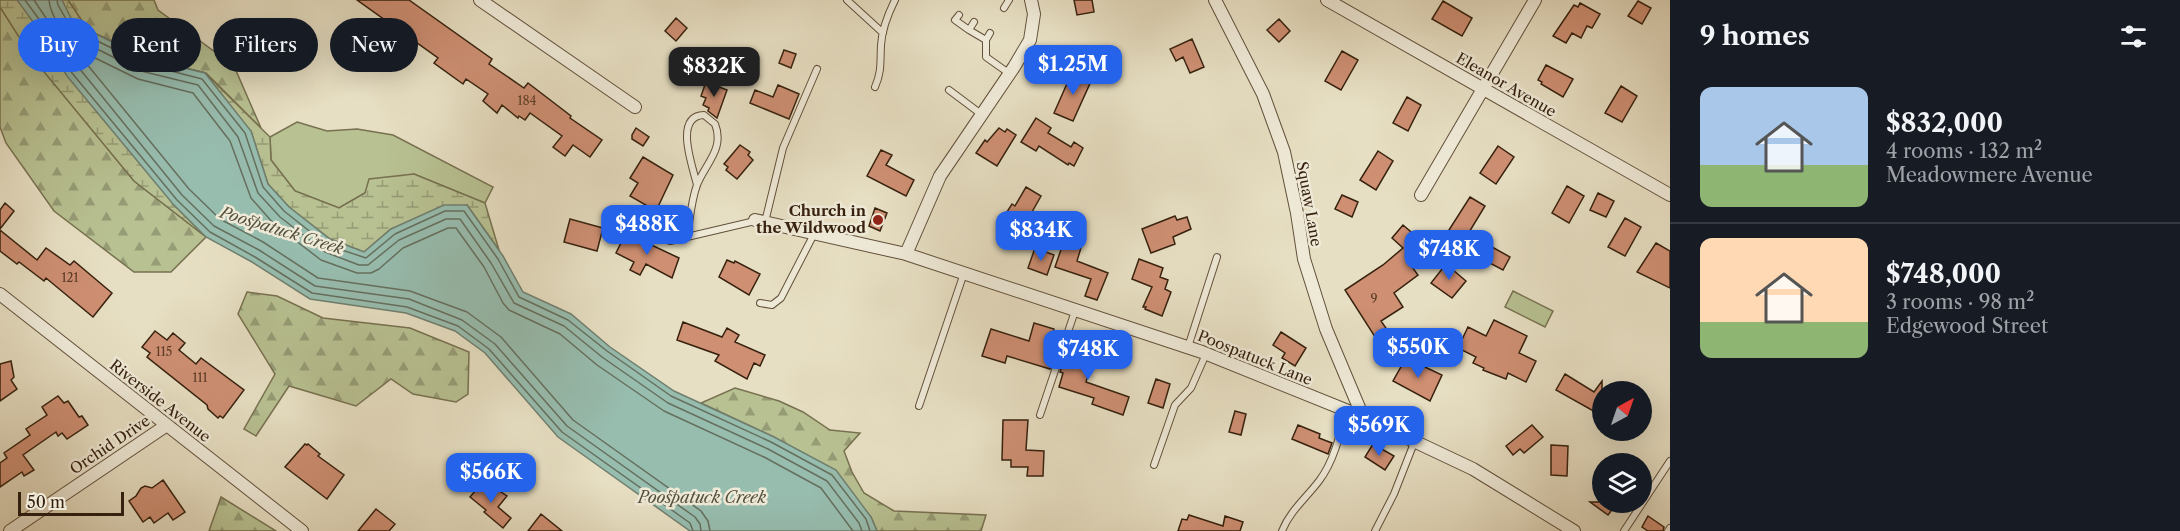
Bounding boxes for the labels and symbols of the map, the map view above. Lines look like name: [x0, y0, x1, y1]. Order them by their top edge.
pin: $1.25M: [1024, 45, 1122, 96]
pin: $832K: [672, 47, 756, 98]
street label: Eleanor Avenue: [1453, 48, 1560, 121]
house number: 184: [517, 93, 537, 108]
street label: Squaw Lane: [1293, 160, 1326, 248]
water label: Poospatuck Creek: [216, 201, 347, 258]
place label: Church in the Wildwood: [756, 201, 867, 237]
pin: $488K: [605, 205, 689, 256]
pin: $834K: [999, 211, 1083, 262]
marker: Church in the Wildwood: [871, 213, 885, 227]
pin: $748K: [1407, 230, 1491, 281]
house number: 121: [62, 270, 79, 285]
house number: 9: [1370, 291, 1378, 306]
street label: Poospatuck Lane: [1195, 326, 1315, 389]
pin: $550K: [1376, 328, 1460, 379]
pin: $748K: [1046, 330, 1130, 381]
house number: 115: [156, 344, 172, 359]
street label: Riverside Avenue: [106, 355, 215, 446]
house number: 111: [192, 370, 208, 385]
north arrow: [1592, 381, 1652, 441]
pin: $569K: [1337, 406, 1421, 457]
street label: Orchid Drive: [66, 411, 153, 478]
pin: $566K: [449, 453, 533, 504]
water label: Poospatuck Creek: [636, 487, 767, 507]
scale bar: [18, 489, 124, 516]

